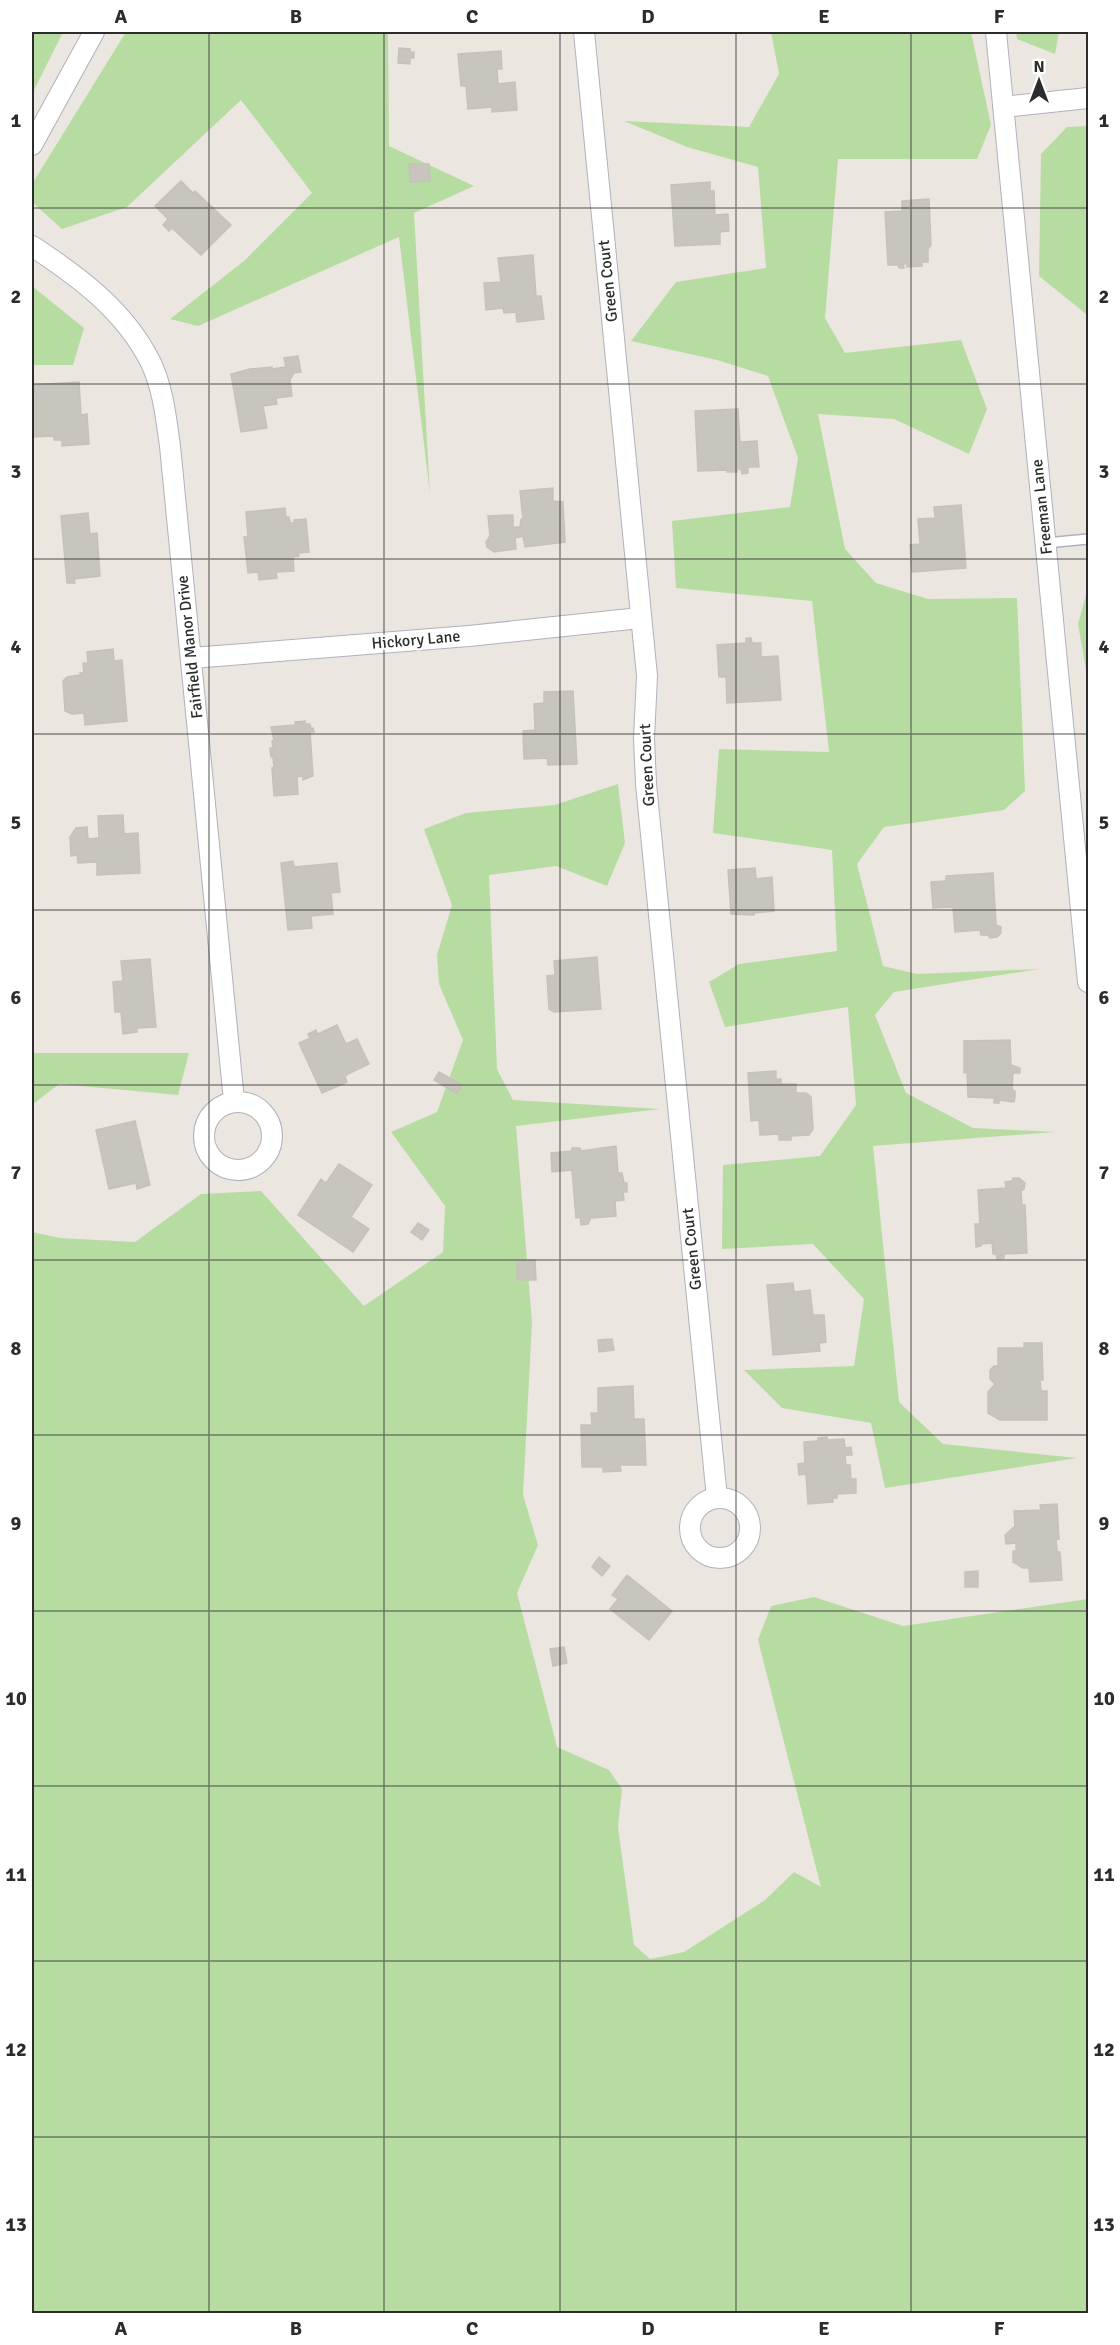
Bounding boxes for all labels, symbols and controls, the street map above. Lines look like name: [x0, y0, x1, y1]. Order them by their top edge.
text: A: [115, 4, 128, 29]
text: B: [290, 4, 302, 29]
text: C: [466, 4, 478, 29]
text: D: [641, 4, 655, 29]
text: E: [818, 4, 830, 29]
text: F: [994, 4, 1005, 29]
north arrow: [1009, 51, 1069, 111]
text: N: [1033, 57, 1045, 77]
text: 1: [11, 108, 22, 133]
text: 1: [1099, 108, 1110, 133]
street label: Green Court: [594, 239, 622, 323]
text: 2: [11, 284, 21, 309]
text: 2: [1099, 284, 1109, 309]
street label: Freeman Lane: [1027, 458, 1057, 556]
text: 3: [11, 459, 21, 484]
text: 3: [1099, 459, 1109, 484]
street label: Fairfield Manor Drive: [173, 574, 207, 720]
street label: Hickory Lane: [371, 626, 461, 654]
text: 4: [11, 634, 22, 659]
text: 4: [1099, 634, 1110, 659]
street label: Green Court: [635, 723, 659, 807]
text: 5: [11, 810, 21, 835]
text: 5: [1099, 810, 1109, 835]
text: 6: [11, 985, 22, 1010]
text: 6: [1099, 985, 1110, 1010]
text: 7: [11, 1160, 22, 1185]
text: 7: [1099, 1160, 1110, 1185]
street label: Green Court: [678, 1207, 706, 1291]
text: 8: [11, 1336, 22, 1361]
text: 8: [1099, 1336, 1110, 1361]
text: 9: [11, 1511, 22, 1536]
text: 9: [1099, 1511, 1110, 1536]
text: 10: [5, 1686, 27, 1711]
text: 10: [1093, 1686, 1115, 1711]
text: 11: [5, 1862, 27, 1887]
text: 11: [1093, 1862, 1115, 1887]
text: 12: [5, 2037, 27, 2062]
text: 12: [1093, 2037, 1115, 2062]
text: 13: [5, 2212, 27, 2237]
text: 13: [1093, 2212, 1115, 2237]
text: A: [115, 2316, 128, 2341]
text: B: [290, 2316, 302, 2341]
text: C: [466, 2316, 478, 2341]
text: D: [641, 2316, 655, 2341]
text: E: [818, 2316, 830, 2341]
text: F: [994, 2316, 1005, 2341]

